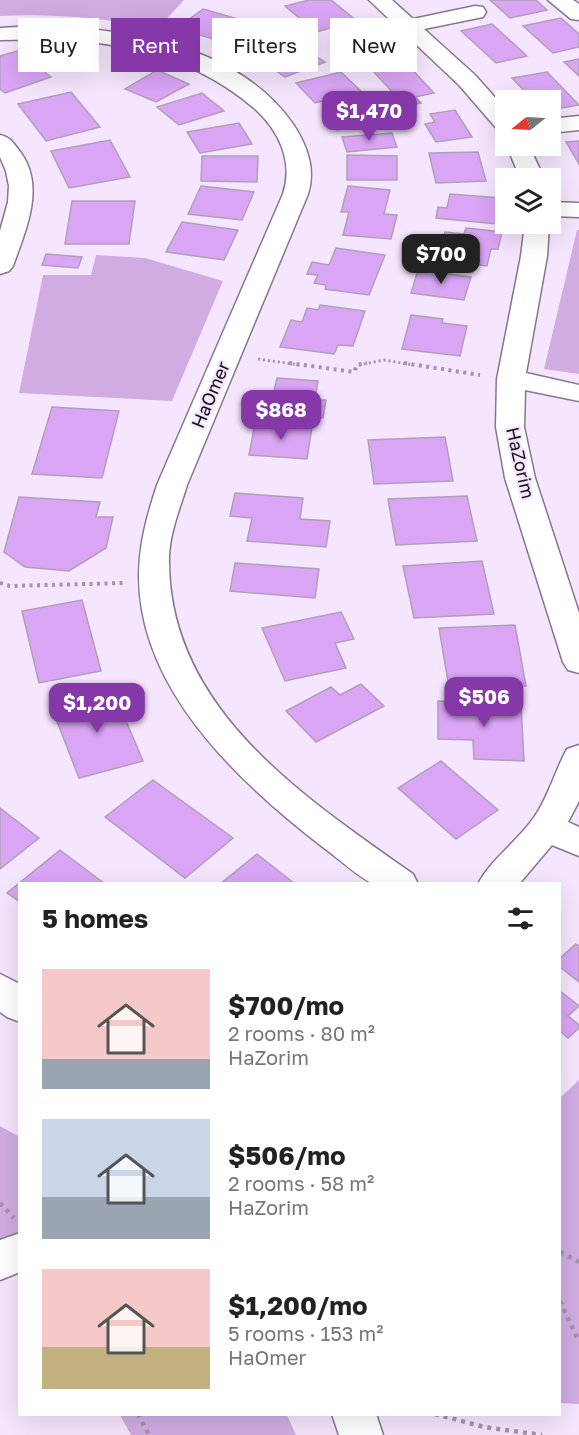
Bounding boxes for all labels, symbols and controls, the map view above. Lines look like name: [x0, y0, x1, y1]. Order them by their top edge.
chip: Buy: [18, 18, 99, 72]
chip: Rent: [111, 18, 200, 72]
chip: Filters: [212, 18, 318, 72]
chip: New: [330, 18, 417, 72]
north arrow: [495, 90, 561, 156]
map controls: [495, 90, 561, 234]
pin: $1,470: [320, 91, 418, 142]
text: $1,470: [336, 98, 402, 122]
button: layers: [495, 168, 561, 234]
pin: $700: [405, 234, 477, 285]
text: $700: [416, 241, 466, 265]
street label: HaOmer: [186, 358, 234, 431]
pin: $868: [245, 390, 317, 441]
text: $868: [255, 397, 307, 421]
street label: HaZorim: [502, 425, 540, 501]
pin: $506: [448, 677, 520, 728]
pin: $1,200: [48, 683, 146, 734]
text: $506: [458, 684, 510, 708]
text: $1,200: [63, 690, 131, 714]
icon: filters: [504, 902, 537, 935]
text: 5 homes: [42, 903, 148, 934]
text: $700/mo: [228, 990, 344, 1021]
icon: home: [90, 993, 162, 1065]
text: 2 rooms · 80 m²: [228, 1021, 375, 1045]
text: HaZorim: [228, 1045, 309, 1069]
text: $506/mo: [228, 1140, 346, 1171]
icon: home: [90, 1143, 162, 1215]
text: 2 rooms · 58 m²: [228, 1171, 374, 1195]
text: HaZorim: [228, 1195, 309, 1219]
text: $1,200/mo: [228, 1290, 368, 1321]
icon: home: [90, 1293, 162, 1365]
text: 5 rooms · 153 m²: [228, 1321, 383, 1345]
text: HaOmer: [228, 1345, 306, 1369]

